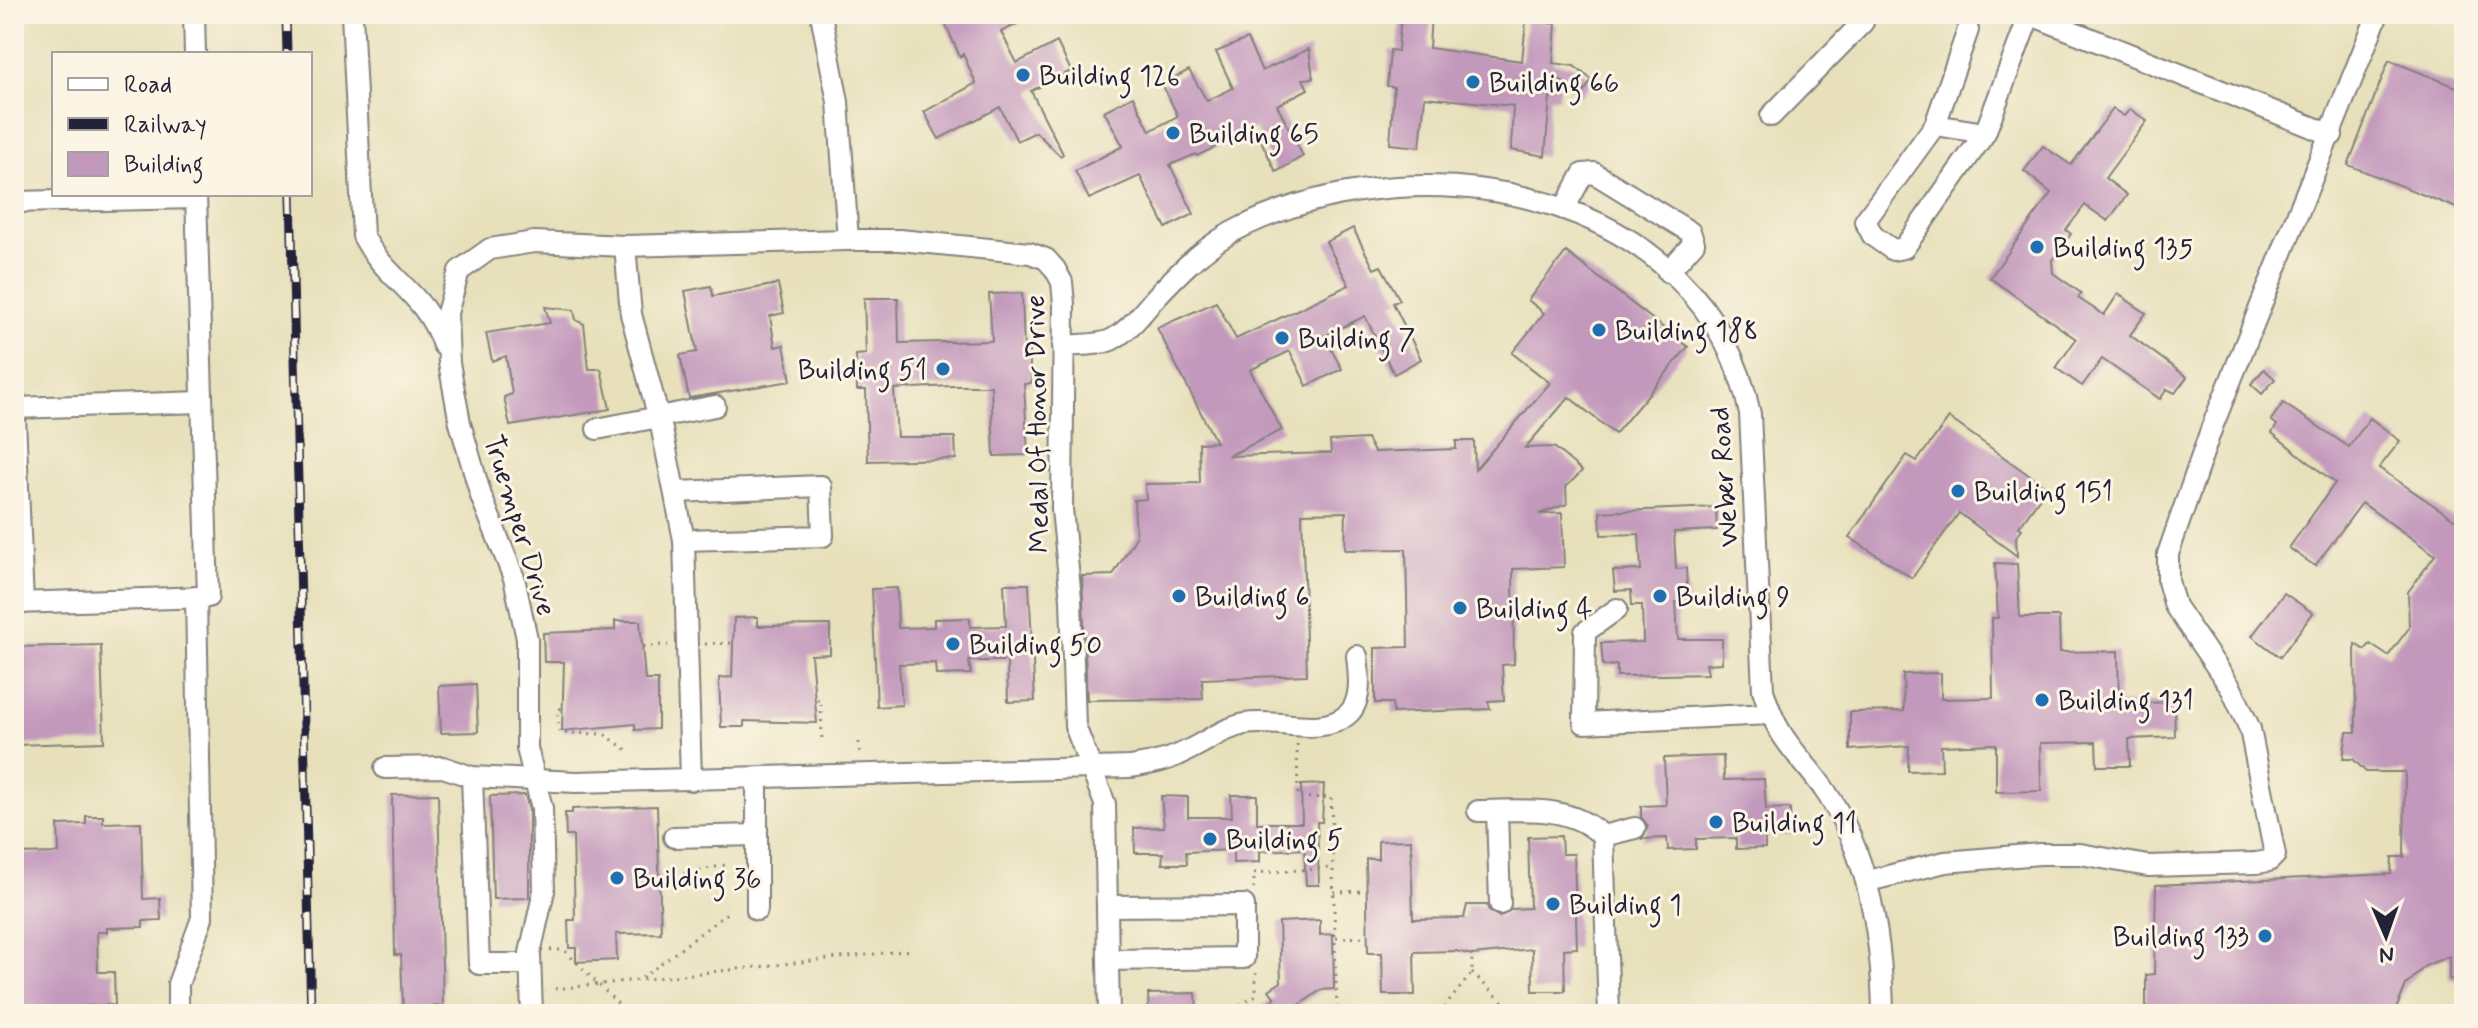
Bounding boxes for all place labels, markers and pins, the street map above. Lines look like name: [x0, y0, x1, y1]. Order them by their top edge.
place label: Building 126: [1039, 59, 1180, 99]
marker: Building 126: [1014, 66, 1032, 84]
place label: Building 66: [1489, 66, 1619, 106]
marker: Building 66: [1464, 73, 1482, 91]
place label: Building 65: [1189, 117, 1319, 157]
marker: Building 65: [1164, 124, 1182, 142]
place label: Building 135: [2053, 231, 2193, 271]
marker: Building 135: [2028, 238, 2046, 256]
place label: Building 188: [1615, 314, 1758, 354]
marker: Building 188: [1590, 321, 1608, 339]
place label: Building 7: [1298, 322, 1415, 362]
marker: Building 7: [1273, 329, 1291, 347]
place label: Building 51: [798, 353, 927, 393]
marker: Building 51: [934, 360, 952, 378]
place label: Building 151: [1974, 475, 2113, 515]
marker: Building 151: [1949, 482, 1967, 500]
place label: Building 6: [1195, 580, 1310, 620]
place label: Building 9: [1676, 580, 1790, 620]
marker: Building 6: [1170, 587, 1188, 605]
marker: Building 9: [1651, 587, 1669, 605]
place label: Building 4: [1476, 592, 1593, 632]
marker: Building 4: [1451, 599, 1469, 617]
place label: Building 50: [969, 628, 1102, 668]
marker: Building 50: [944, 635, 962, 653]
place label: Building 131: [2058, 684, 2194, 724]
marker: Building 131: [2033, 691, 2051, 709]
place label: Building 11: [1732, 806, 1857, 846]
marker: Building 11: [1707, 813, 1725, 831]
place label: Building 5: [1226, 823, 1343, 863]
marker: Building 5: [1201, 830, 1219, 848]
place label: Building 36: [633, 862, 762, 902]
marker: Building 36: [608, 869, 626, 887]
place label: Building 1: [1569, 888, 1682, 928]
marker: Building 1: [1544, 895, 1562, 913]
place label: Building 133: [2113, 920, 2249, 960]
marker: Building 133: [2256, 927, 2274, 945]

